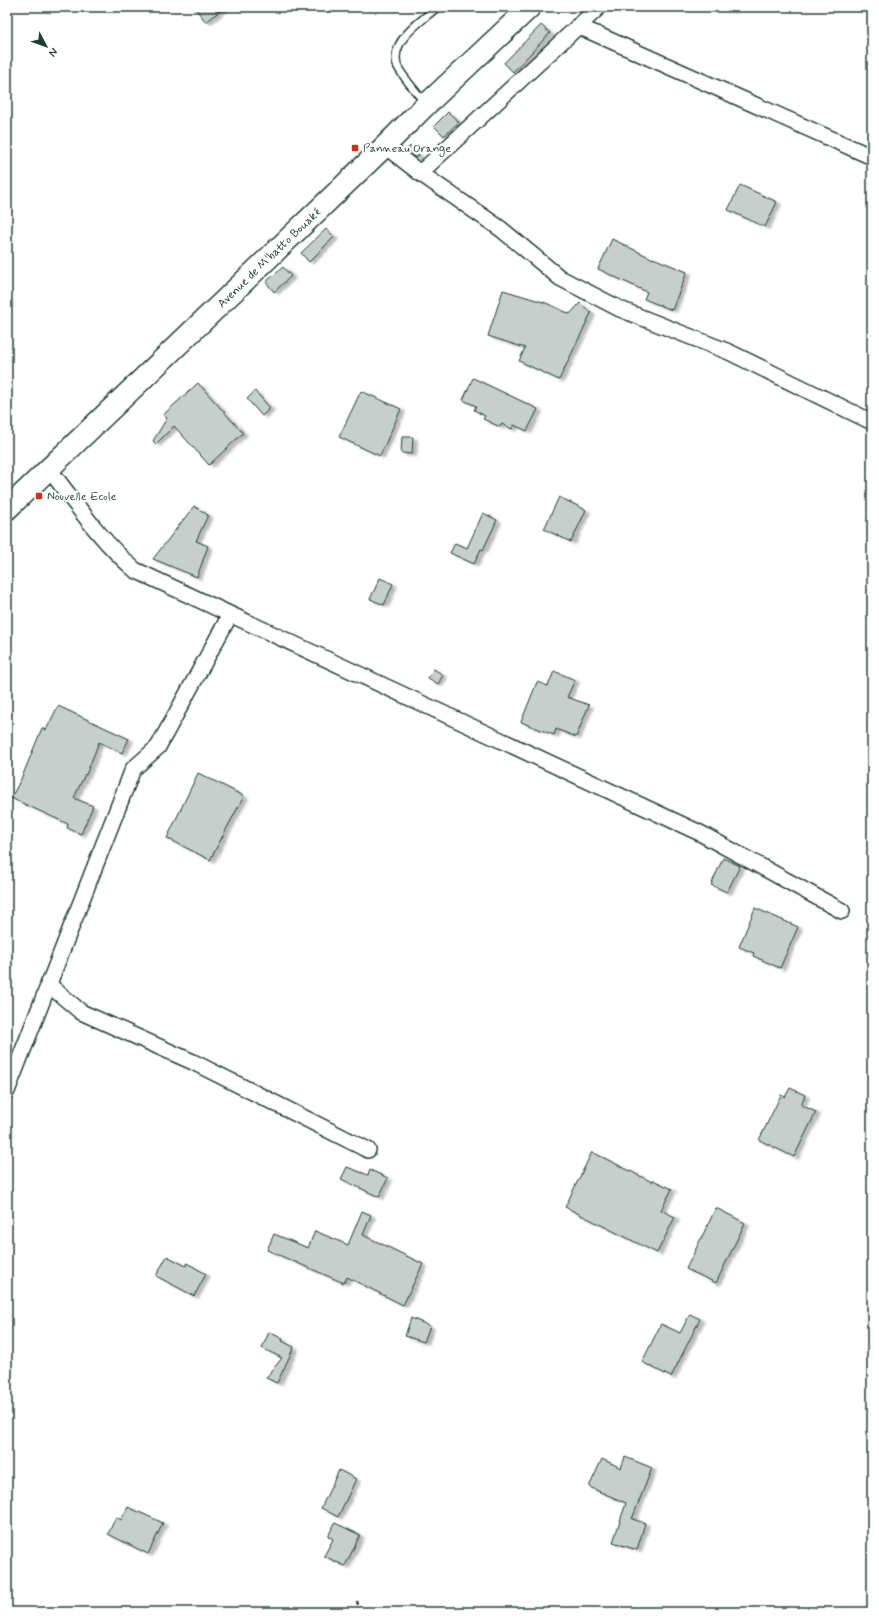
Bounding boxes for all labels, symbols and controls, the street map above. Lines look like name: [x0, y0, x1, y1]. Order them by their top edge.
north arrow: [26, 26, 66, 66]
text: N: [45, 45, 60, 59]
place label: Panneau Orange: [363, 141, 451, 157]
marker: Panneau Orange: [350, 143, 360, 153]
street label: Avenue de M'batto Bouaké: [214, 204, 325, 312]
place label: Nouvelle Ecole: [47, 489, 117, 505]
marker: Nouvelle Ecole: [34, 491, 44, 501]

